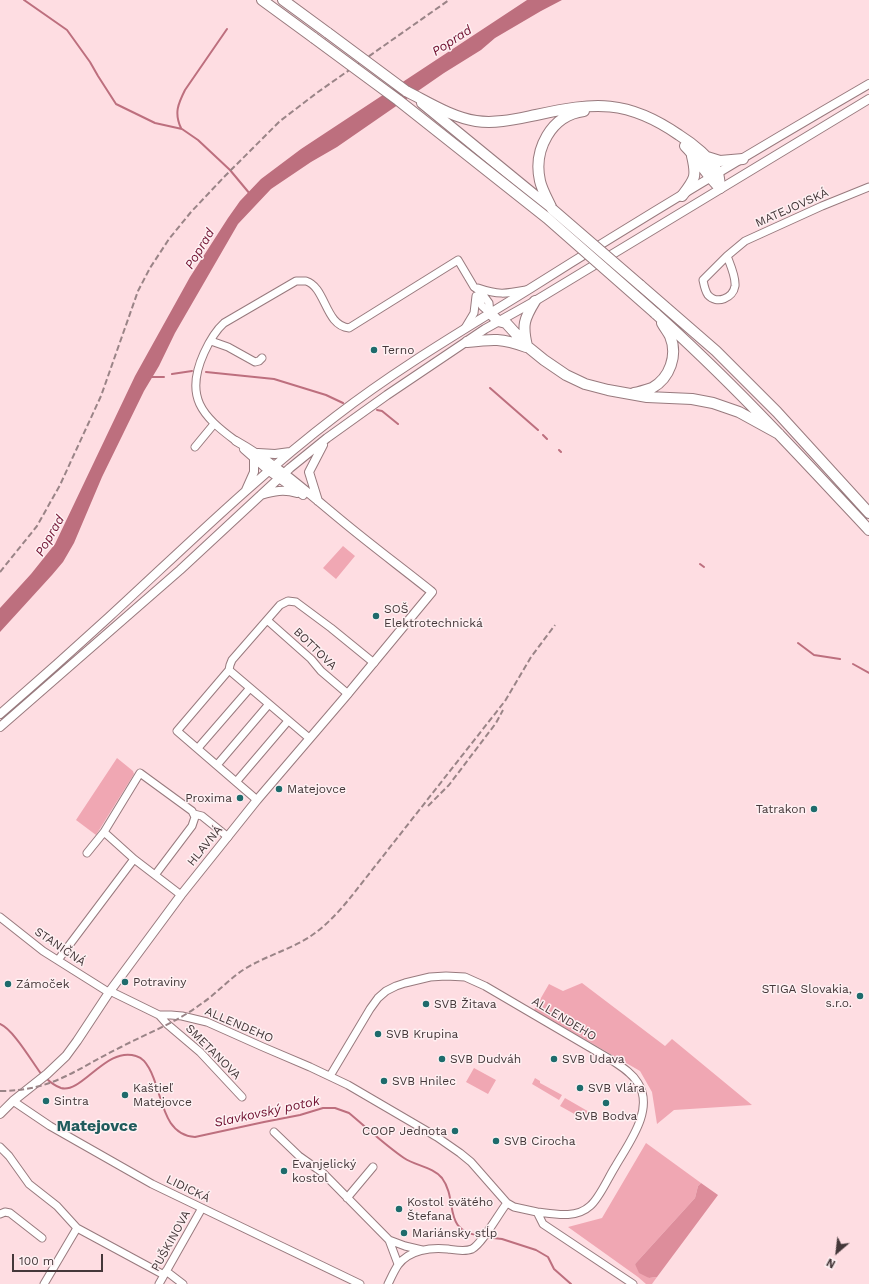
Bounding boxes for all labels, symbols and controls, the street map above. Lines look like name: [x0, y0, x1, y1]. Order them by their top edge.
water label: Poprad: [429, 22, 475, 60]
street label: MATEJOVSKÁ: [753, 185, 831, 231]
water label: Poprad: [182, 226, 218, 272]
place label: Terno: [382, 343, 414, 357]
marker: Terno: [369, 345, 379, 355]
water label: Poprad: [32, 513, 68, 559]
place label: SOŠ Elektrotechnická: [384, 602, 483, 630]
marker: SOŠ Elektrotechnická: [371, 611, 381, 621]
street label: BOTTOVA: [290, 625, 340, 673]
place label: Matejovce: [287, 782, 346, 796]
marker: Matejovce: [274, 784, 284, 794]
place label: Proxima: [185, 791, 232, 805]
marker: Proxima: [235, 793, 245, 803]
place label: Tatrakon: [756, 802, 806, 816]
marker: Tatrakon: [809, 804, 819, 814]
street label: HLAVNÁ: [184, 823, 226, 869]
street label: STANIČNÁ: [32, 925, 88, 969]
place label: Potraviny: [133, 975, 187, 989]
place label: Zámoček: [16, 977, 69, 991]
marker: Potraviny: [120, 977, 130, 987]
marker: Zámoček: [3, 979, 13, 989]
place label: STIGA Slovakia, s.r.o.: [762, 982, 852, 1010]
marker: STIGA Slovakia, s.r.o.: [855, 991, 865, 1001]
street label: ALLENDEHO: [529, 994, 599, 1044]
place label: SVB Žitava: [434, 997, 496, 1011]
marker: SVB Žitava: [421, 999, 431, 1009]
street label: ALLENDEHO: [203, 1004, 275, 1046]
street label: SMETANOVA: [182, 1021, 244, 1083]
place label: SVB Krupina: [386, 1027, 458, 1041]
marker: SVB Krupina: [373, 1029, 383, 1039]
place label: SVB Dudváh: [450, 1052, 521, 1066]
place label: SVB Udava: [562, 1052, 625, 1066]
marker: SVB Dudváh: [437, 1054, 447, 1064]
marker: SVB Udava: [549, 1054, 559, 1064]
place label: SVB Hnilec: [392, 1074, 456, 1088]
marker: SVB Hnilec: [379, 1076, 389, 1086]
place label: Kaštieľ Matejovce: [133, 1081, 192, 1109]
place label: SVB Vlára: [588, 1081, 645, 1095]
marker: SVB Vlára: [575, 1083, 585, 1093]
marker: Kaštieľ Matejovce: [120, 1090, 130, 1100]
water label: Slavkovský potok: [213, 1093, 321, 1131]
place label: Sintra: [54, 1094, 89, 1108]
marker: Sintra: [41, 1096, 51, 1106]
marker: SVB Bodva: [601, 1098, 611, 1108]
place label: SVB Bodva: [575, 1109, 637, 1123]
district label: Matejovce: [57, 1116, 137, 1136]
place label: COOP Jednota: [362, 1124, 447, 1138]
marker: COOP Jednota: [450, 1126, 460, 1136]
place label: SVB Cirocha: [504, 1134, 576, 1148]
marker: SVB Cirocha: [491, 1136, 501, 1146]
place label: Evanjelický kostol: [292, 1157, 356, 1185]
marker: Evanjelický kostol: [279, 1166, 289, 1176]
street label: LIDICKÁ: [164, 1172, 212, 1206]
place label: Kostol svätého Štefana: [407, 1195, 493, 1223]
marker: Kostol svätého Štefana: [394, 1204, 404, 1214]
street label: PUŠKINOVA: [148, 1208, 194, 1274]
place label: Mariánsky stĺp: [412, 1226, 497, 1240]
marker: Mariánsky stĺp: [399, 1228, 409, 1238]
north arrow: [817, 1232, 857, 1272]
scale bar: [14, 1246, 105, 1272]
text: 100 m: [19, 1254, 54, 1268]
text: N: [824, 1255, 838, 1271]

